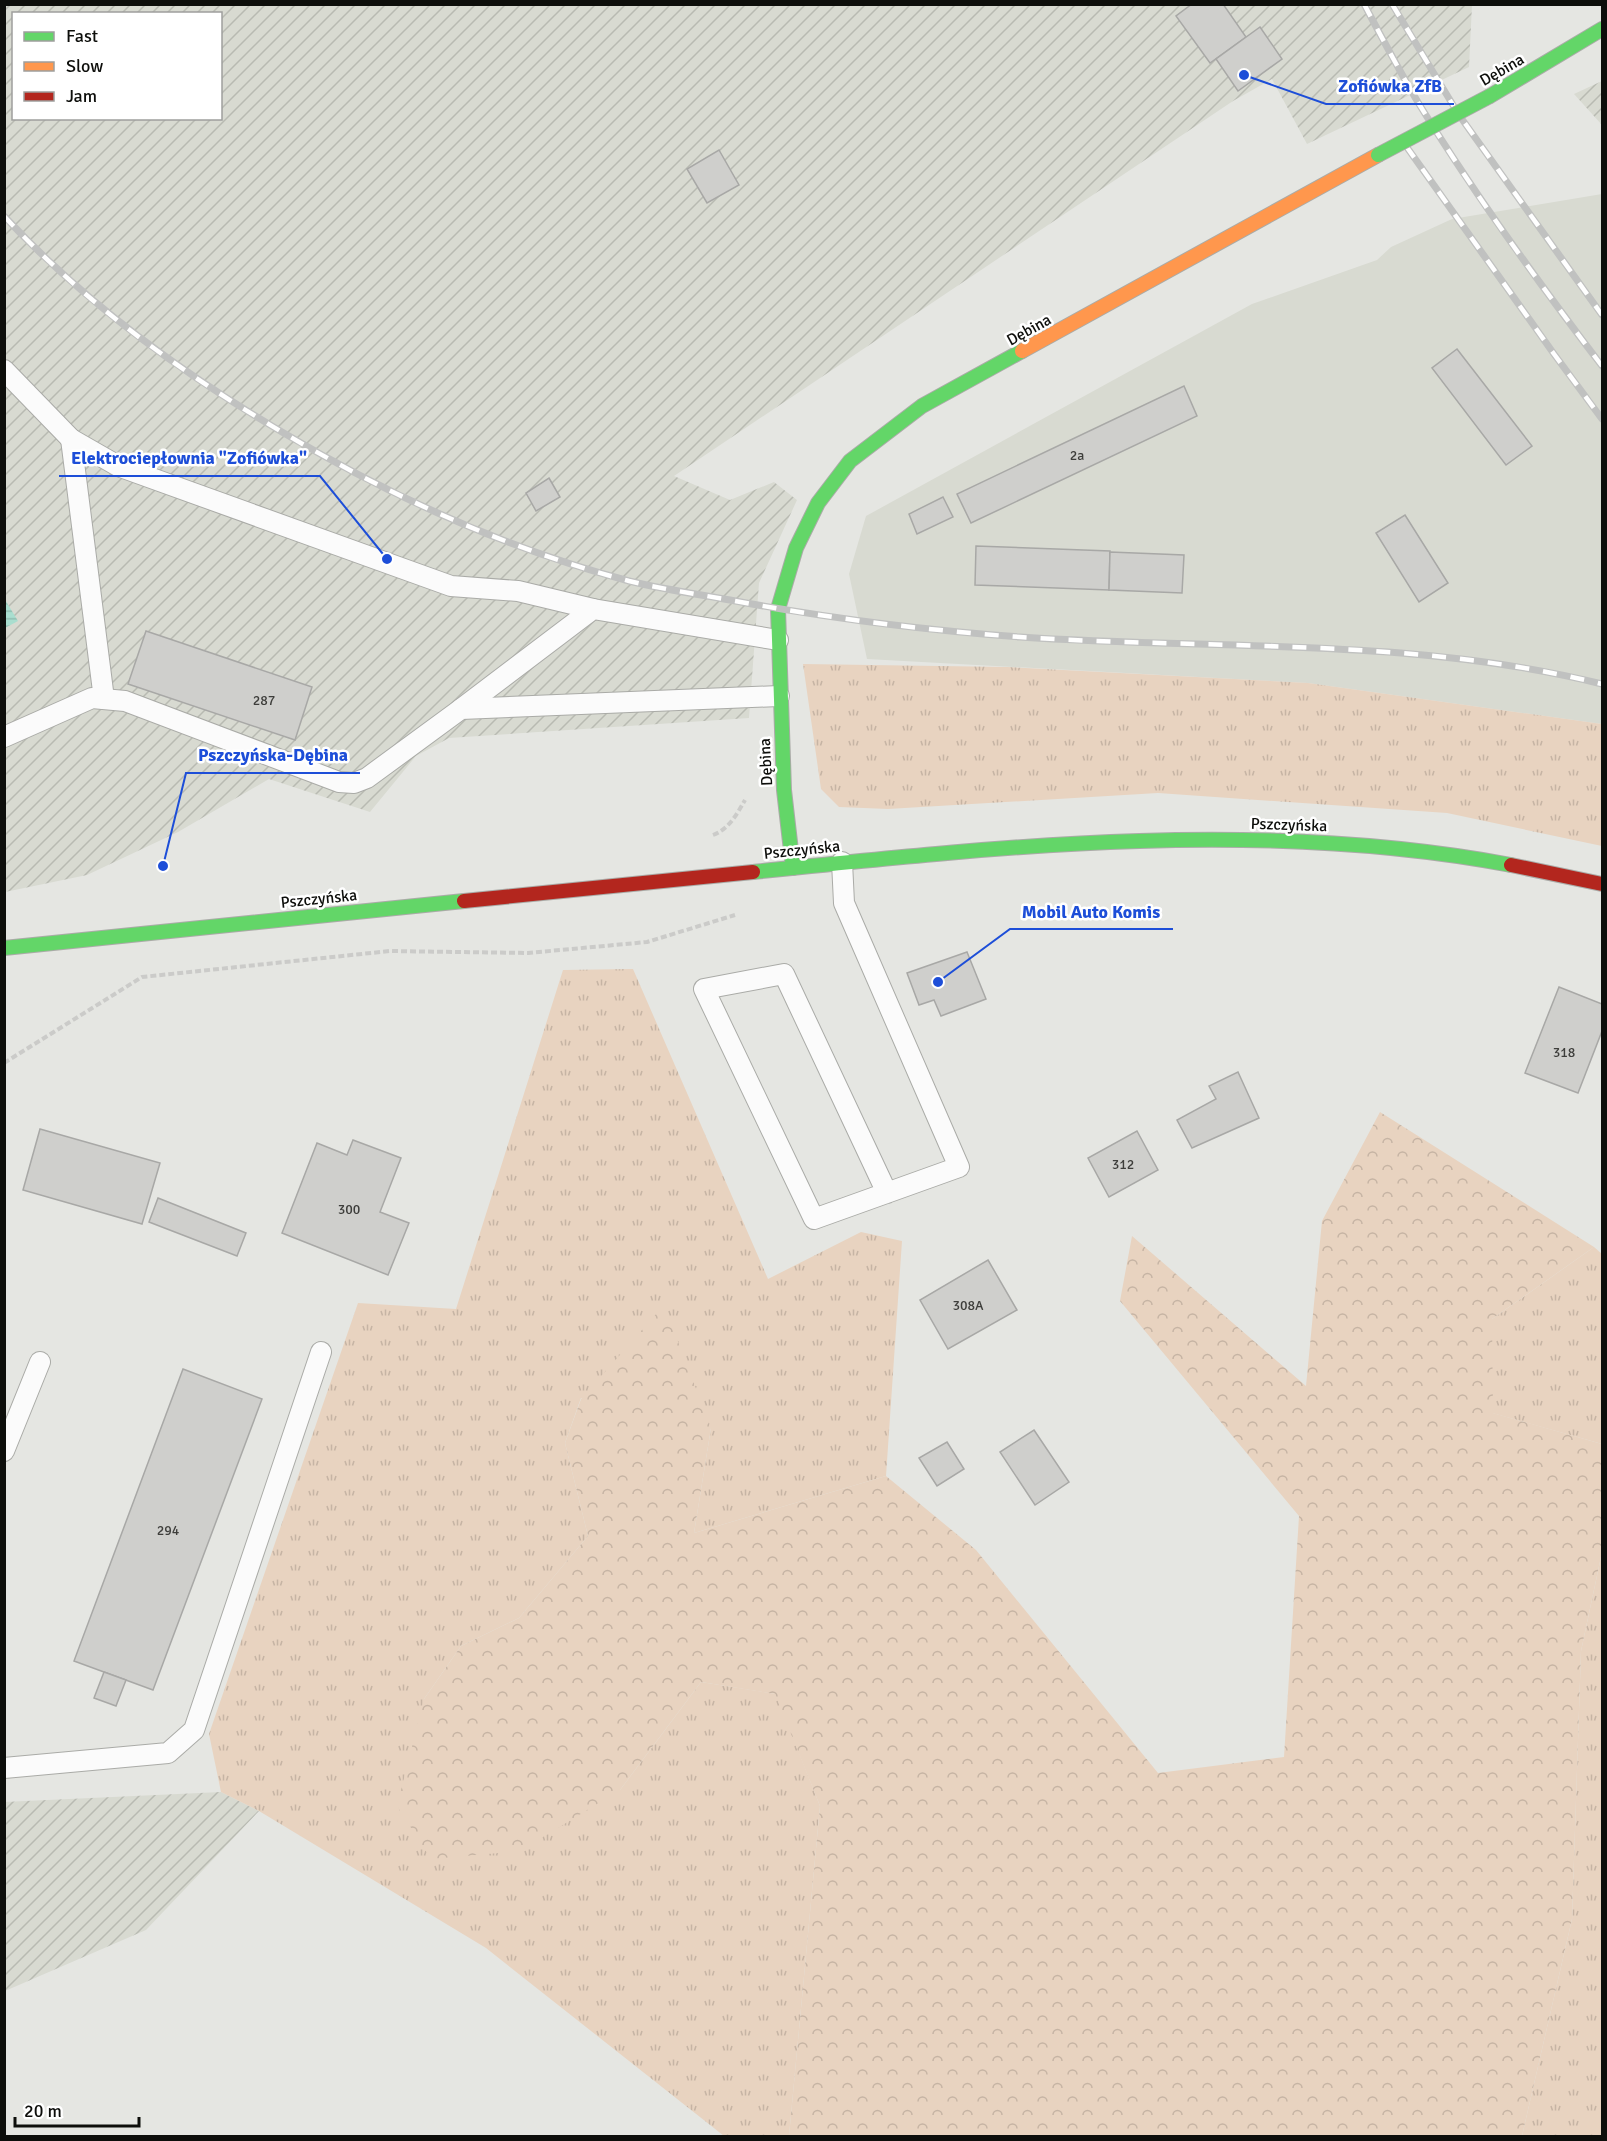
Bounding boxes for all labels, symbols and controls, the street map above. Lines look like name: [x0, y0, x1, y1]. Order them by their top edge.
legend: [12, 12, 222, 120]
text: Fast: [66, 25, 98, 47]
street label: Dębina: [1476, 49, 1528, 91]
text: Slow: [66, 55, 103, 77]
callout: Zofiówka ZfB: [1326, 68, 1454, 104]
text: Zofiówka ZfB: [1338, 75, 1442, 97]
text: Jam: [66, 85, 97, 107]
street label: Dębina: [1003, 310, 1055, 350]
callout: Elektrociepłownia "Zofiówka": [59, 440, 320, 476]
text: Elektrociepłownia "Zofiówka": [71, 447, 307, 469]
house number: 2a: [1070, 447, 1084, 464]
house number: 287: [253, 692, 275, 709]
callout: Pszczyńska-Dębina: [186, 737, 360, 773]
street label: Dębina: [755, 738, 777, 786]
text: Pszczyńska-Dębina: [198, 744, 348, 766]
street label: Pszczyńska: [1250, 814, 1328, 836]
street label: Pszczyńska: [763, 836, 841, 864]
street label: Pszczyńska: [280, 885, 358, 913]
callout: Mobil Auto Komis: [1010, 893, 1173, 929]
text: Mobil Auto Komis: [1022, 901, 1160, 923]
house number: 318: [1553, 1044, 1575, 1061]
house number: 312: [1112, 1156, 1134, 1173]
house number: 300: [338, 1201, 360, 1218]
house number: 308A: [952, 1297, 984, 1314]
house number: 294: [157, 1522, 180, 1539]
scale bar: [15, 2090, 140, 2128]
text: 20 m: [24, 2100, 62, 2122]

